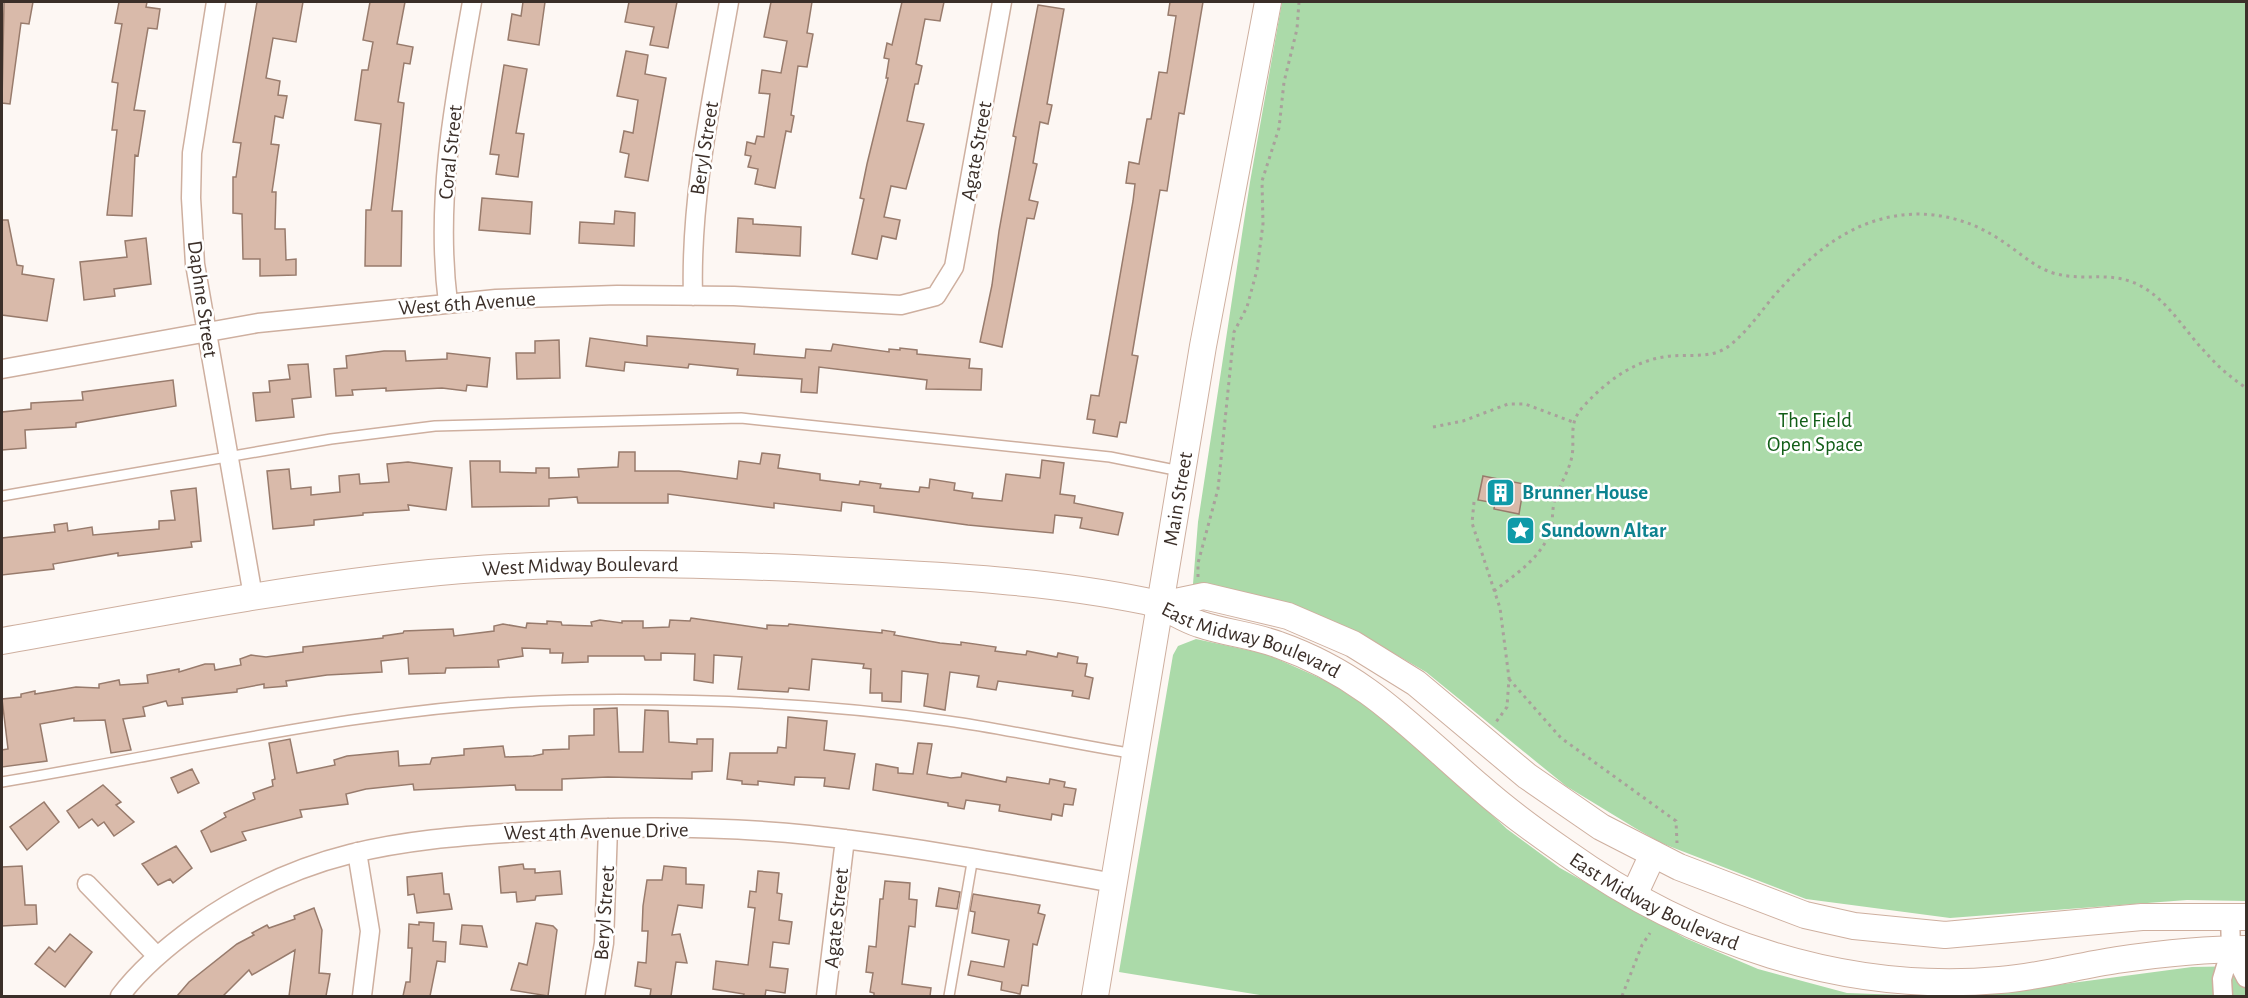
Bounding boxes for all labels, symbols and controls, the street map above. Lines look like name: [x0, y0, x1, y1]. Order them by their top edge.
street label: Beryl Street: [687, 99, 722, 197]
street label: Agate Street: [957, 99, 996, 203]
street label: Coral Street: [435, 103, 466, 200]
street label: Daphne Street: [184, 239, 221, 359]
street label: West 6th Avenue: [398, 288, 536, 319]
park label: The Field Open Space: [1767, 410, 1863, 455]
street label: Main Street: [1160, 450, 1196, 547]
building icon: Brunner House: [1485, 476, 1517, 508]
place label: Brunner House: [1522, 482, 1648, 503]
place icon: Sundown Altar: [1504, 514, 1536, 546]
place label: Sundown Altar: [1541, 520, 1667, 541]
street label: West Midway Boulevard: [482, 554, 679, 580]
street label: East Midway Boulevard: [1158, 598, 1344, 682]
street label: West 4th Avenue Drive: [503, 819, 689, 844]
street label: East Midway Boulevard: [1566, 849, 1742, 954]
street label: Beryl Street: [591, 865, 618, 961]
street label: Agate Street: [821, 867, 852, 969]

